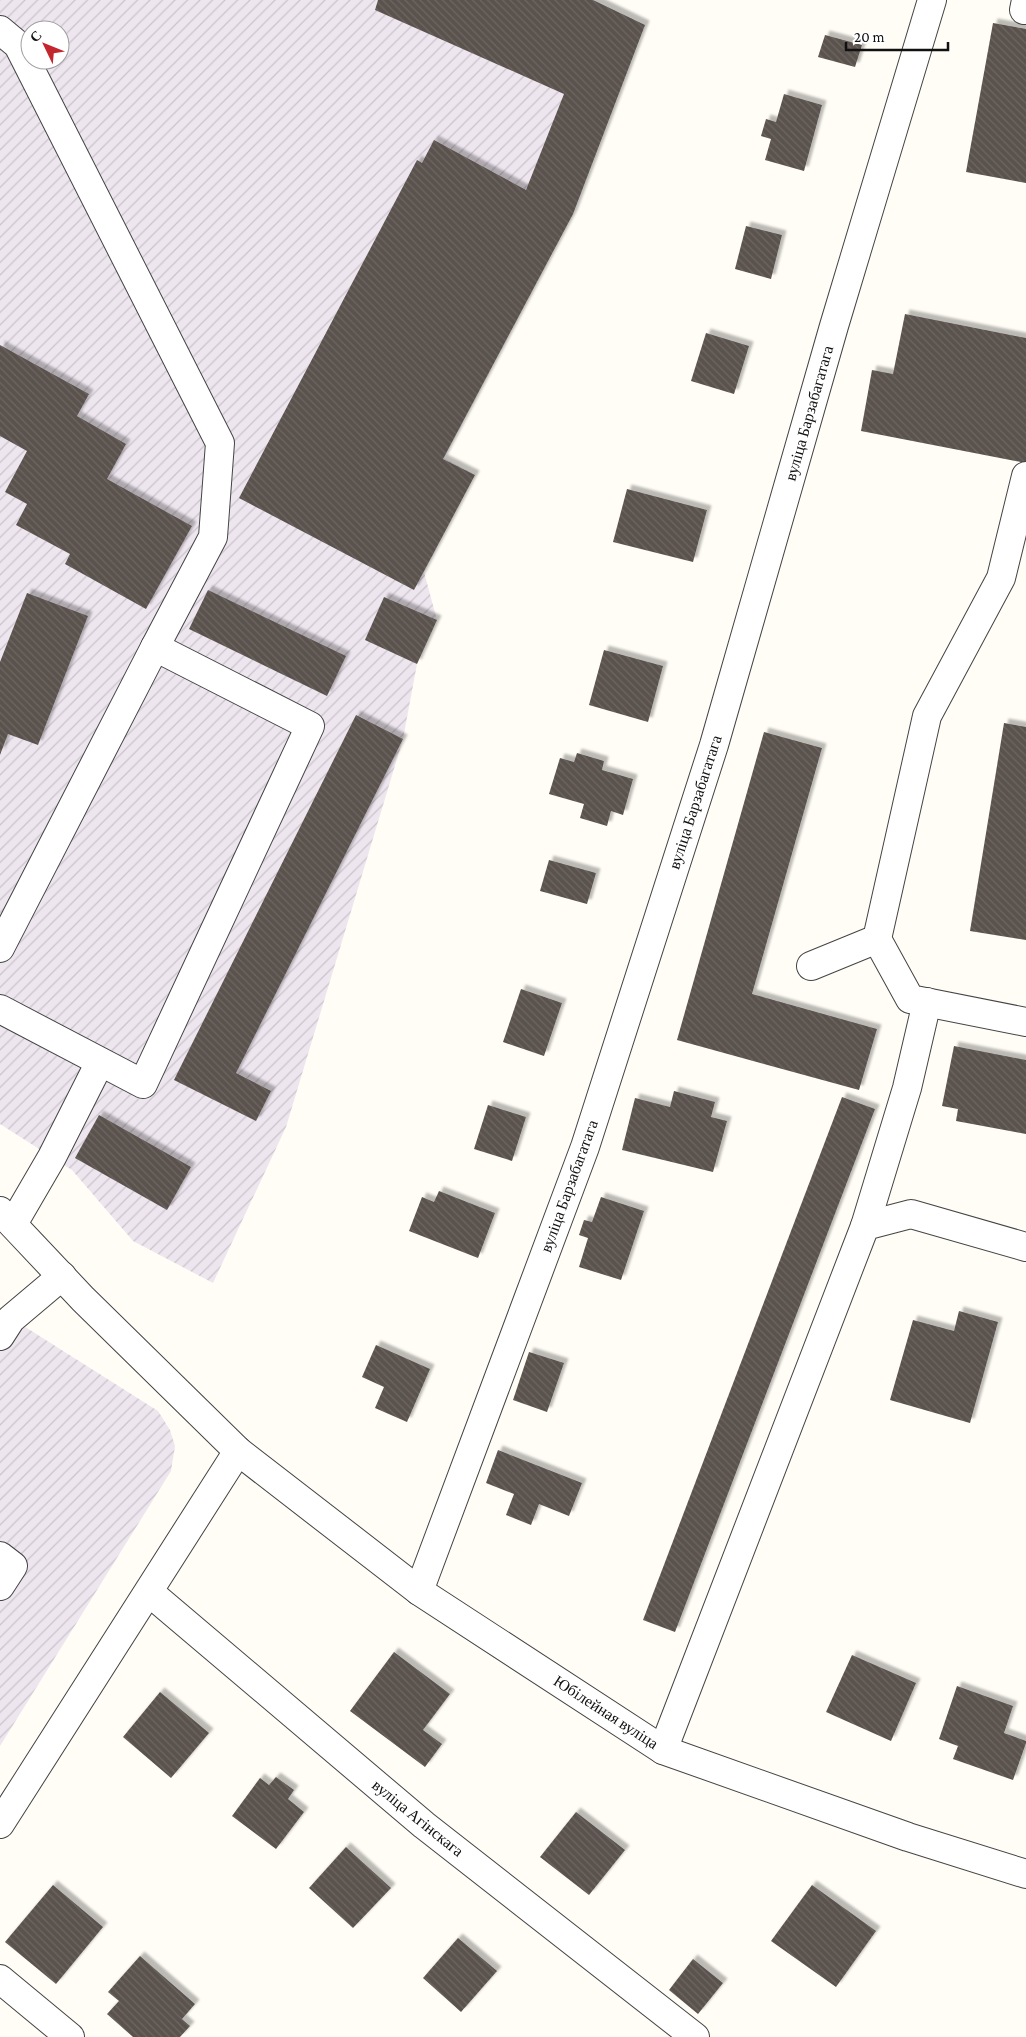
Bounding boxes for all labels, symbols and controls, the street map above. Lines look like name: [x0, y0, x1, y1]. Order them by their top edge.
north arrow: [20, 20, 70, 70]
scale bar: [846, 20, 948, 52]
text: С: [26, 27, 45, 45]
text: 20 m: [854, 29, 885, 45]
street label: вуліца Барзабагатага: [782, 343, 837, 483]
street label: вуліца Барзабагатага: [665, 733, 726, 871]
street label: вуліца Барзабагатага: [537, 1117, 602, 1255]
street label: Юбілейная вуліца: [550, 1672, 661, 1753]
street label: вуліца Агінскага: [369, 1776, 467, 1861]

